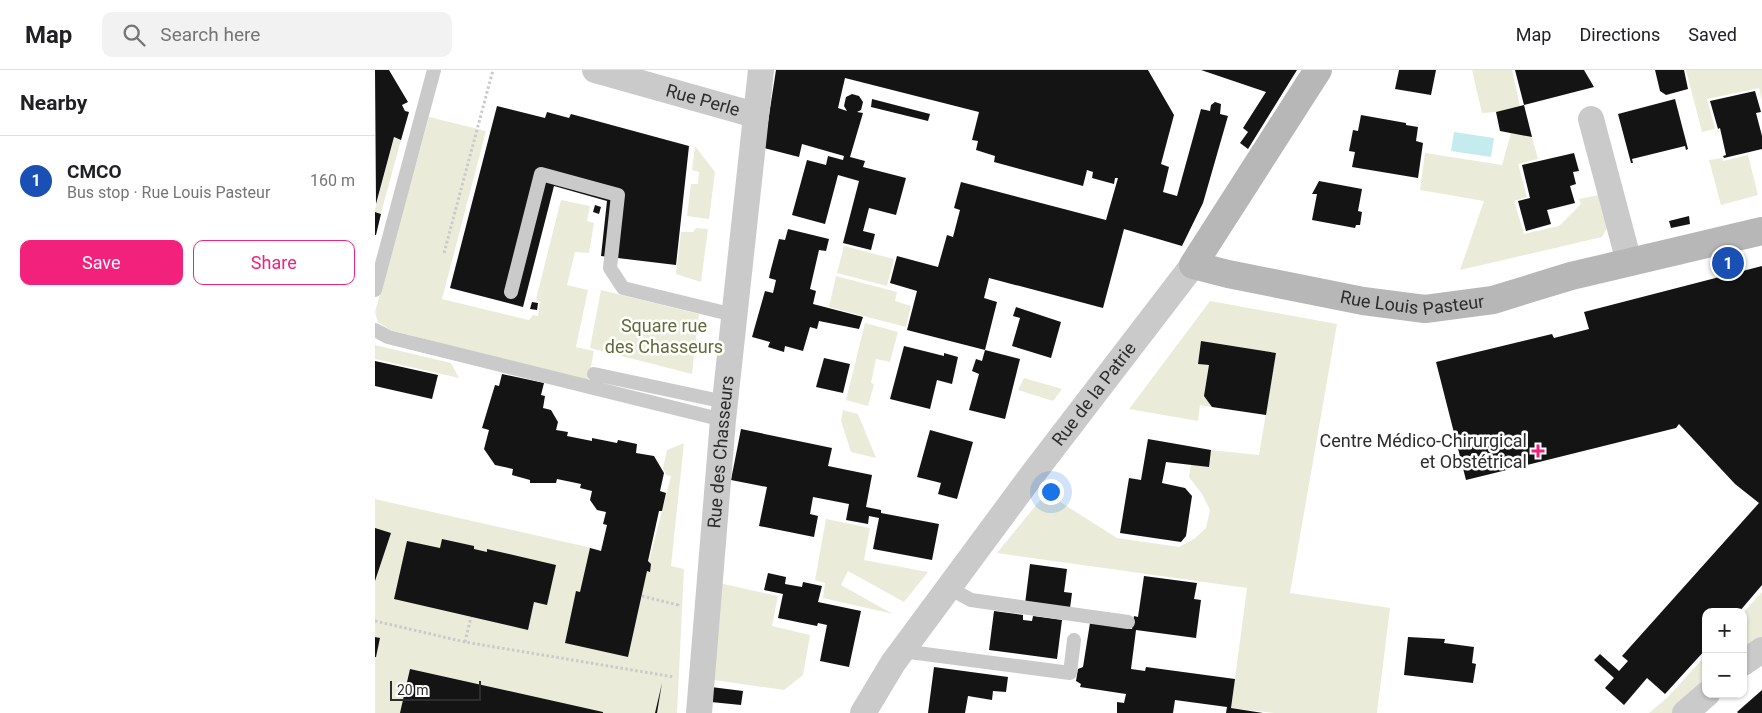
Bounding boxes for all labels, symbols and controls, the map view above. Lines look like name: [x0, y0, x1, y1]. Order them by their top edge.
search box: [102, 12, 452, 57]
text: Map: [25, 21, 72, 49]
icon: search: [120, 21, 148, 49]
text: Search here: [160, 23, 260, 46]
text: Map: [1516, 24, 1551, 45]
text: Directions: [1579, 24, 1660, 45]
text: Saved: [1688, 24, 1737, 45]
street label: Rue Perle: [664, 79, 742, 120]
text: Nearby: [20, 91, 87, 115]
text: CMCO: [67, 160, 122, 183]
text: 1: [31, 171, 41, 190]
text: 160 m: [310, 171, 355, 190]
text: Bus stop · Rue Louis Pasteur: [67, 183, 270, 202]
button: Save: [20, 240, 183, 285]
button: Share: [193, 240, 355, 285]
pin: 1: [1712, 244, 1744, 282]
street label: Rue Louis Pasteur: [1339, 286, 1485, 319]
park label: Square rue des Chasseurs: [605, 315, 723, 357]
street label: Rue de la Patrie: [1047, 338, 1140, 450]
street label: Rue des Chasseurs: [703, 374, 738, 529]
place label: Centre Médico-Chirurgical et Obstétrical: [1319, 430, 1527, 472]
marker: Centre Médico-Chirurgical et Obstétrical: [1531, 444, 1545, 458]
your location: [1038, 479, 1064, 505]
map controls: [1702, 608, 1747, 698]
button: +: [1702, 608, 1747, 653]
button: −: [1702, 653, 1747, 698]
scale bar: [390, 678, 481, 701]
text: 20 m: [397, 682, 429, 698]

